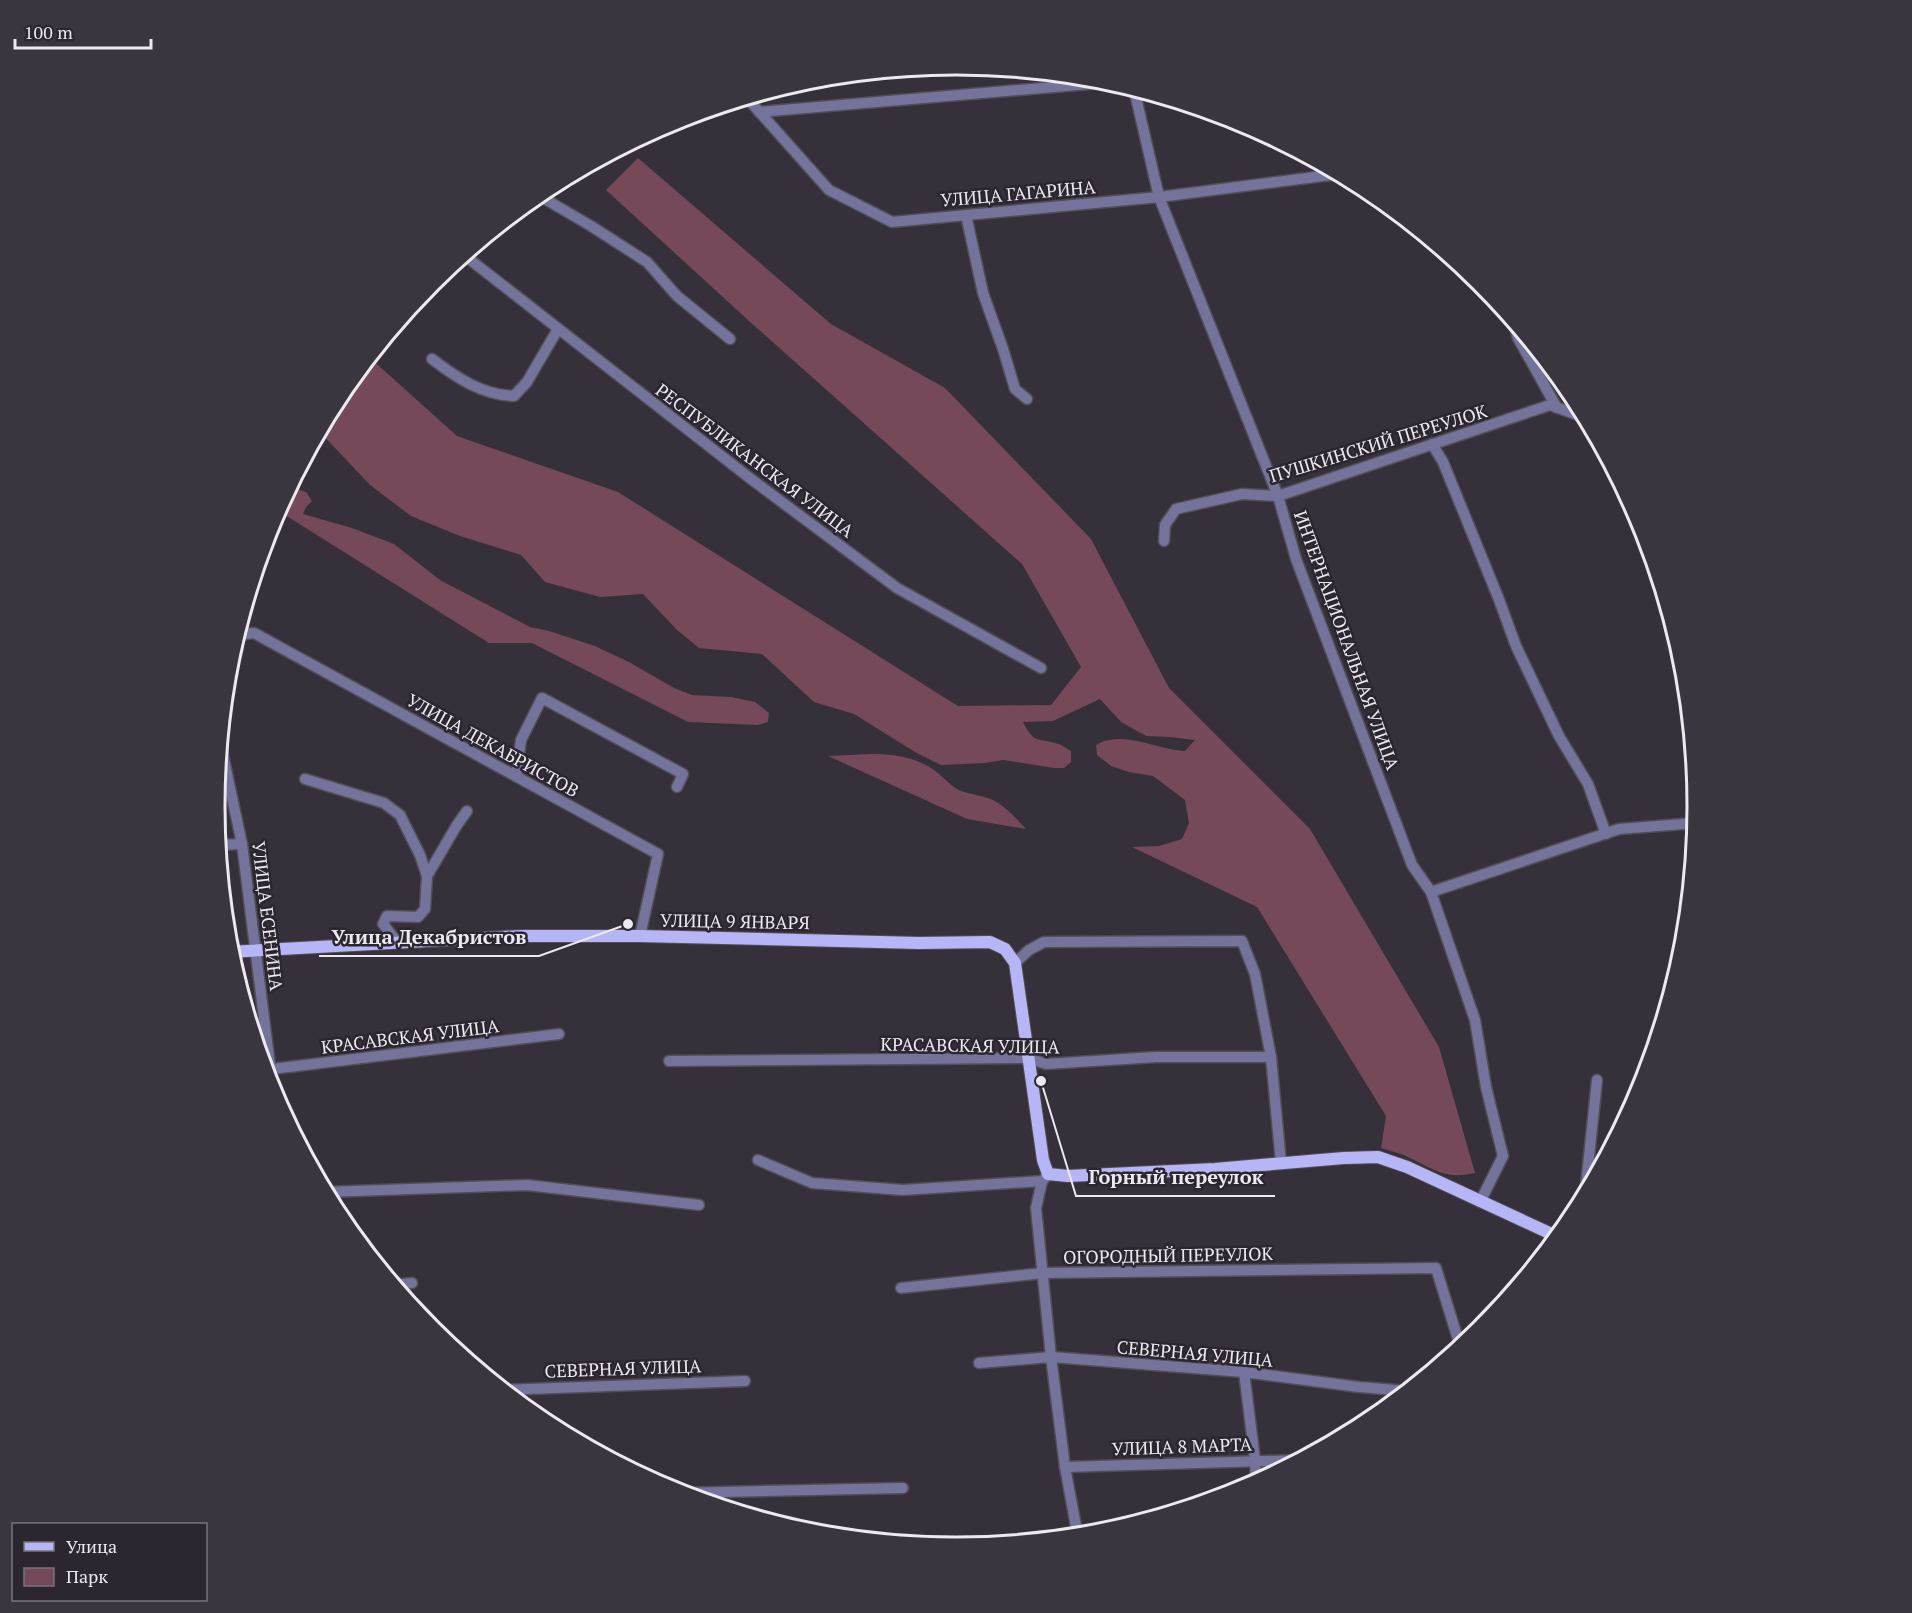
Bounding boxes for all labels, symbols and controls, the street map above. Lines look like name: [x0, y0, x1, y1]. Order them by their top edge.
scale bar: [15, 12, 152, 50]
text: 100 m: [24, 20, 73, 44]
street label: УЛИЦА ГАГАРИНА: [940, 174, 1097, 212]
street label: РЕСПУБЛИКАНСКАЯ УЛИЦА: [651, 377, 860, 543]
street label: ПУШКИНСКИЙ ПЕРЕУЛОК: [1266, 398, 1490, 488]
street label: ИНТЕРНАЦИОНАЛЬНАЯ УЛИЦА: [1289, 507, 1405, 774]
street label: УЛИЦА ДЕКАБРИСТОВ: [403, 688, 583, 802]
street label: УЛИЦА ЕСЕНИНА: [247, 840, 289, 993]
street label: УЛИЦА 9 ЯНВАРЯ: [660, 908, 810, 934]
callout: Улица Декабристов: [319, 918, 539, 956]
text: Улица Декабристов: [331, 923, 527, 950]
street label: КРАСАВСКАЯ УЛИЦА: [320, 1013, 501, 1059]
street label: КРАСАВСКАЯ УЛИЦА: [880, 1031, 1060, 1059]
callout: Горный переулок: [1076, 1158, 1275, 1196]
text: Горный переулок: [1089, 1163, 1264, 1190]
street label: ОГОРОДНЫЙ ПЕРЕУЛОК: [1063, 1241, 1274, 1269]
street label: СЕВЕРНАЯ УЛИЦА: [1116, 1334, 1275, 1372]
street label: СЕВЕРНАЯ УЛИЦА: [544, 1353, 703, 1383]
street label: УЛИЦА 8 МАРТА: [1111, 1432, 1253, 1460]
legend: [12, 1523, 207, 1601]
text: Улица: [66, 1534, 117, 1558]
text: Парк: [66, 1564, 108, 1588]

